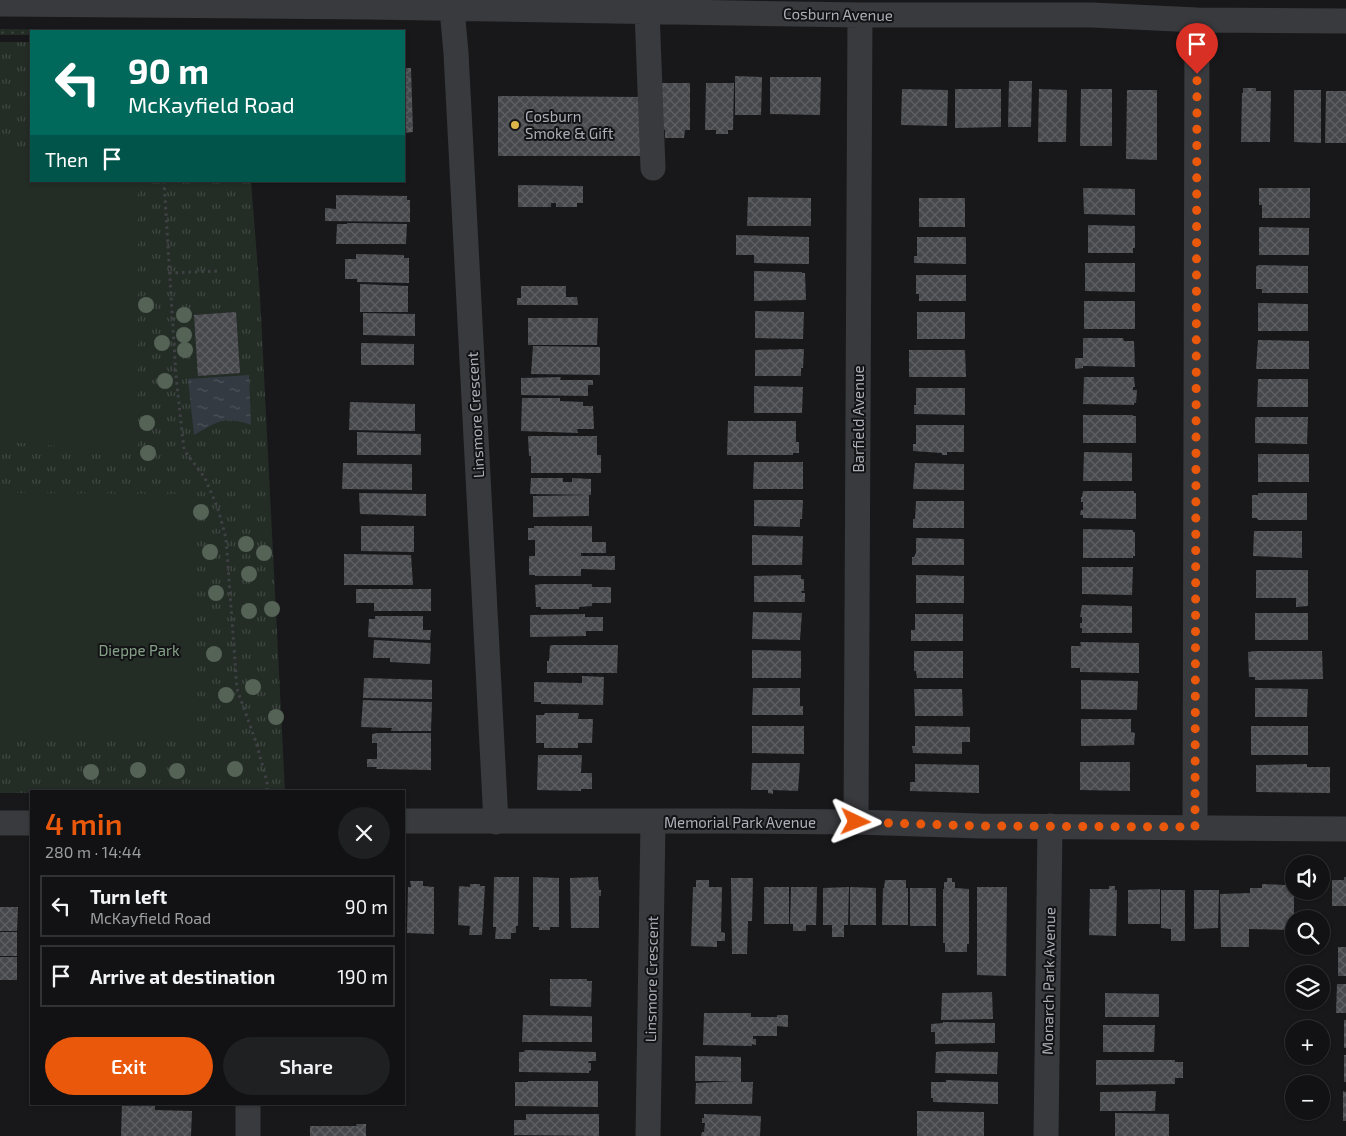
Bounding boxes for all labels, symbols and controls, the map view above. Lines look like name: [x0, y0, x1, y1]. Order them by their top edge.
street label: Cosburn Avenue: [783, 4, 893, 24]
pin: [1176, 23, 1218, 74]
icon: arrive: [1183, 30, 1211, 58]
text: 90 m: [128, 49, 209, 91]
icon: left: [45, 50, 110, 115]
text: McKayfield Road: [128, 91, 295, 117]
place label: Cosburn Smoke & Gift: [525, 107, 614, 142]
marker: Cosburn Smoke & Gift: [509, 119, 521, 131]
icon: arrive: [98, 145, 126, 173]
text: Then: [45, 148, 88, 171]
street label: Linsmore Crescent: [463, 351, 487, 479]
street label: Barfield Avenue: [849, 366, 867, 473]
park label: Dieppe Park: [98, 641, 180, 659]
position arrow: [829, 795, 881, 847]
text: 4 min: [45, 805, 123, 841]
button: close: [338, 807, 390, 859]
street label: Memorial Park Avenue: [664, 813, 816, 831]
text: 280 m · 14:44: [45, 842, 142, 861]
map controls: [1285, 855, 1330, 1120]
button: sound: [1285, 855, 1330, 900]
text: Turn left: [90, 885, 167, 908]
icon: left: [47, 892, 75, 920]
text: 90 m: [345, 895, 388, 918]
street label: Monarch Park Avenue: [1038, 907, 1058, 1055]
text: McKayfield Road: [90, 908, 211, 927]
button: search: [1285, 910, 1330, 955]
street label: Linsmore Crescent: [641, 915, 661, 1042]
icon: arrive: [47, 962, 75, 990]
text: Arrive at destination: [90, 965, 275, 988]
text: 190 m: [337, 965, 388, 988]
button: layers: [1285, 965, 1330, 1010]
button: +: [1285, 1020, 1330, 1065]
button: Exit: [45, 1037, 213, 1095]
button: Share: [223, 1037, 390, 1095]
button: −: [1285, 1075, 1330, 1120]

